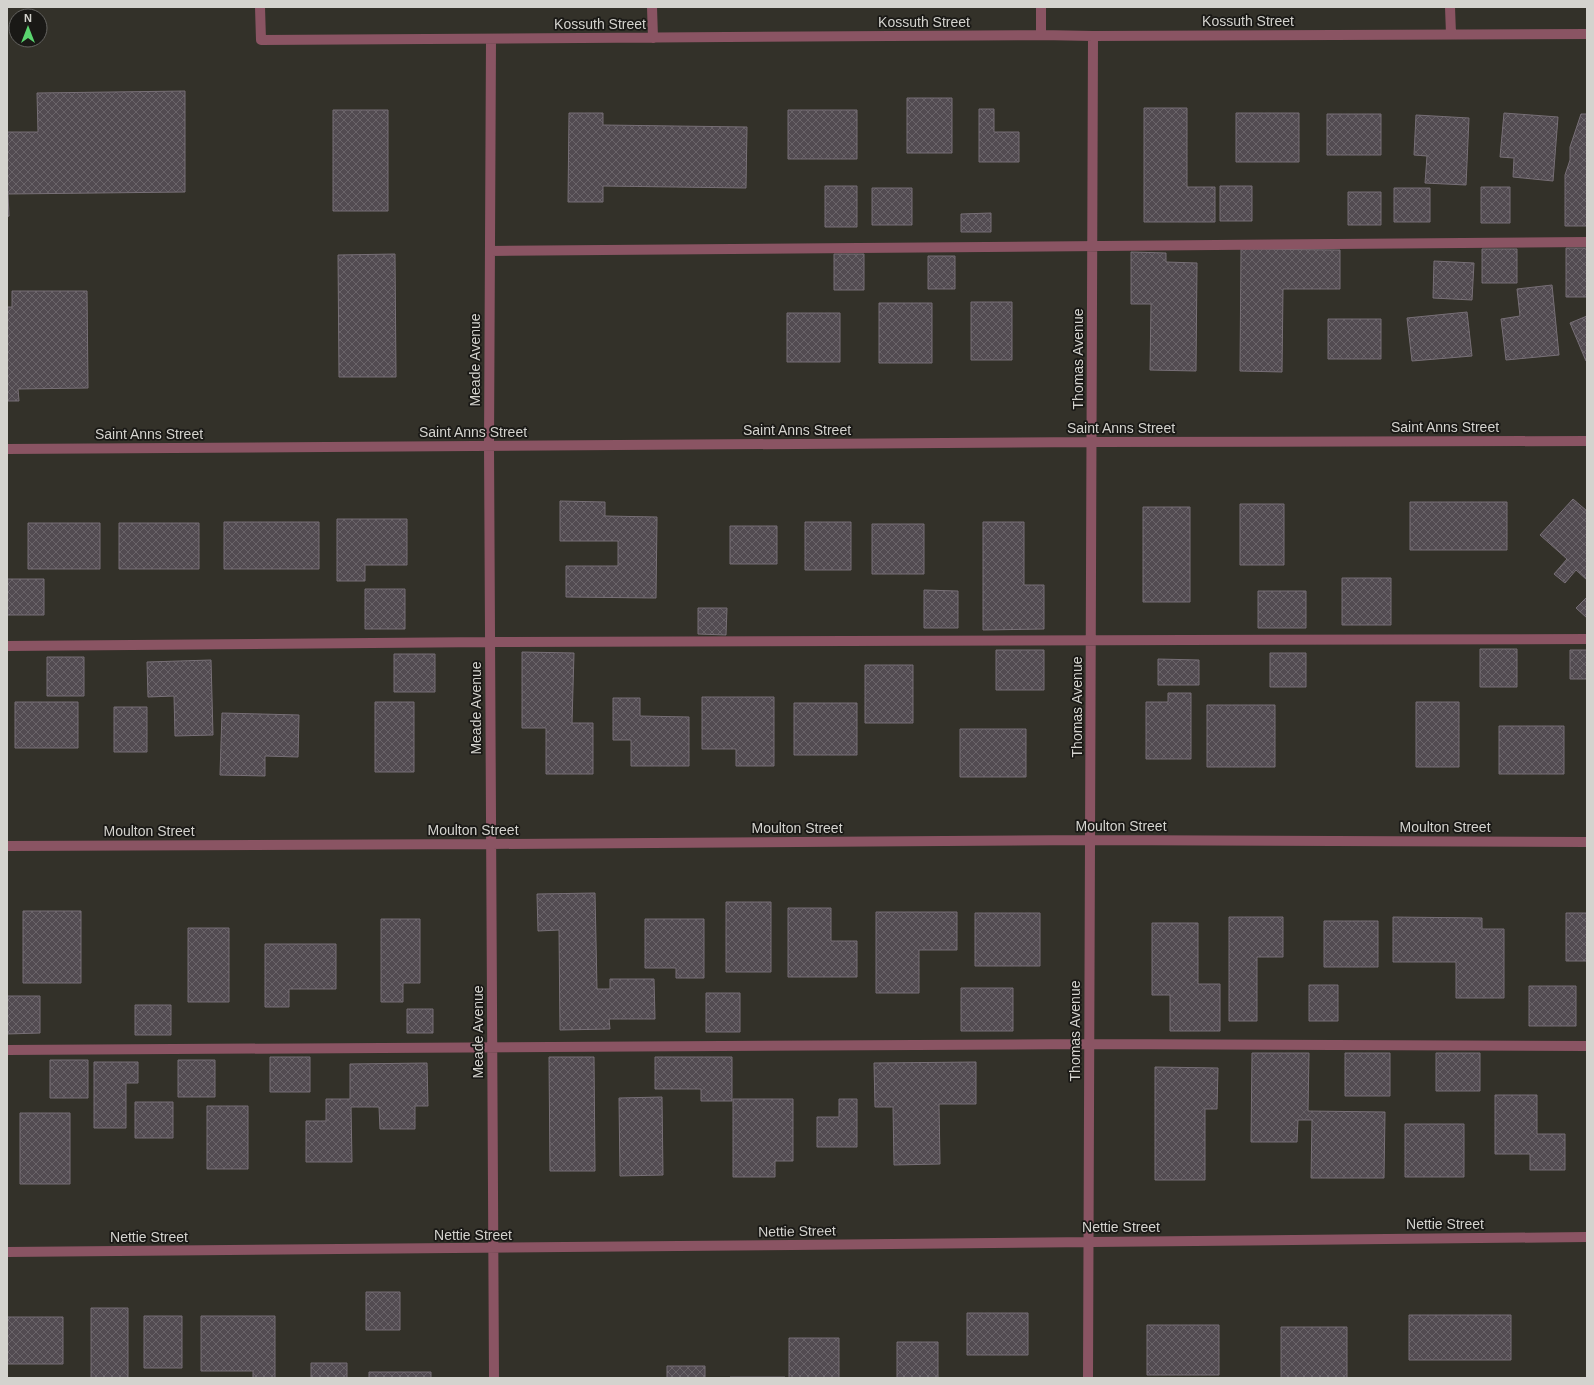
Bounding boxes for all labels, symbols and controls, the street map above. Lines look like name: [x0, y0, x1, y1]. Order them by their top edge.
north arrow: [8, 8, 48, 48]
text: N: [24, 12, 32, 24]
street label: Kossuth Street: [1202, 13, 1294, 29]
street label: Kossuth Street: [878, 14, 970, 30]
street label: Kossuth Street: [554, 16, 646, 32]
street label: Thomas Avenue: [1070, 308, 1086, 409]
street label: Meade Avenue: [467, 313, 483, 407]
street label: Saint Anns Street: [1391, 419, 1499, 435]
street label: Saint Anns Street: [1067, 420, 1175, 436]
street label: Saint Anns Street: [743, 422, 851, 438]
street label: Saint Anns Street: [419, 424, 527, 440]
street label: Saint Anns Street: [95, 426, 203, 442]
street label: Thomas Avenue: [1069, 656, 1085, 757]
street label: Meade Avenue: [468, 661, 484, 755]
street label: Moulton Street: [1075, 818, 1167, 834]
street label: Moulton Street: [1399, 819, 1491, 835]
street label: Moulton Street: [751, 820, 843, 836]
street label: Moulton Street: [427, 822, 519, 838]
street label: Moulton Street: [103, 823, 195, 839]
street label: Thomas Avenue: [1067, 980, 1083, 1081]
street label: Meade Avenue: [470, 985, 486, 1079]
street label: Nettie Street: [1406, 1216, 1484, 1232]
street label: Nettie Street: [1082, 1219, 1160, 1235]
street label: Nettie Street: [758, 1222, 836, 1240]
street label: Nettie Street: [434, 1227, 512, 1243]
street label: Nettie Street: [110, 1229, 188, 1245]

